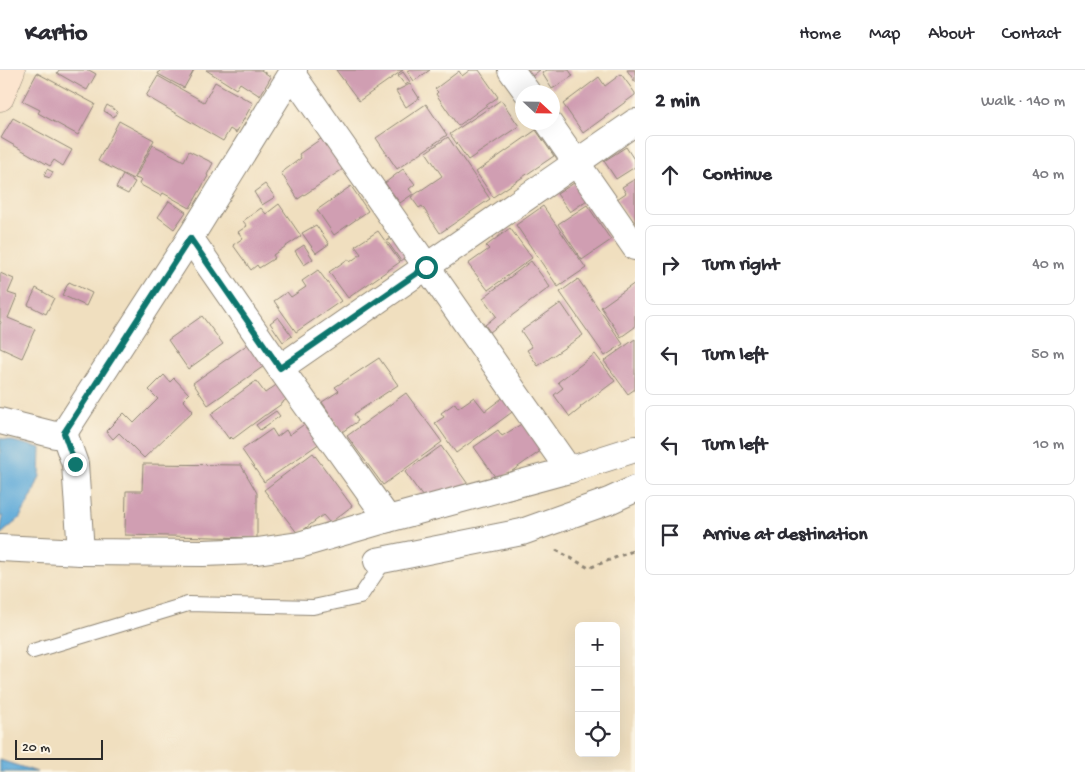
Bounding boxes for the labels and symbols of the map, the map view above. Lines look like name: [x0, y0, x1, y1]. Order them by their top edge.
north arrow: [515, 85, 560, 130]
route start: [415, 256, 438, 279]
route end: [64, 453, 87, 476]
scale bar: [15, 737, 102, 760]

